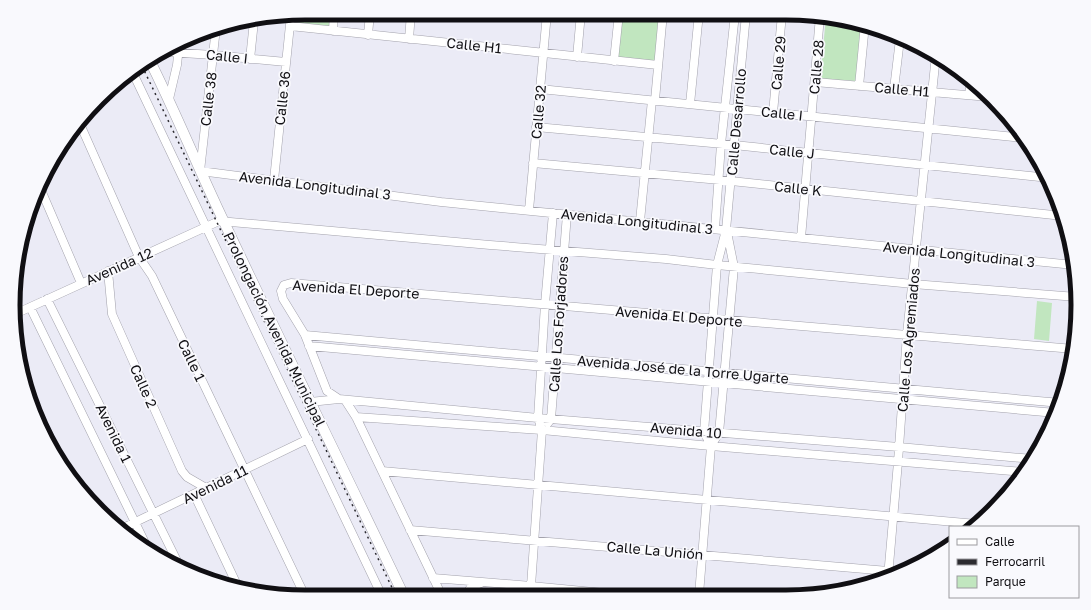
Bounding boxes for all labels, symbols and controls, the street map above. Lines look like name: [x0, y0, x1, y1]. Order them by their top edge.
street label: Calle H1: [446, 34, 503, 56]
street label: Calle 29: [767, 35, 789, 91]
street label: Calle 28: [805, 39, 827, 95]
street label: Calle I: [205, 45, 249, 67]
street label: Calle Desarrollo: [723, 68, 749, 176]
street label: Calle 36: [271, 70, 293, 126]
street label: Calle 38: [196, 71, 220, 127]
street label: Calle H1: [874, 78, 930, 100]
street label: Calle 32: [527, 84, 549, 140]
street label: Calle I: [760, 102, 804, 124]
street label: Calle J: [768, 140, 816, 162]
street label: Avenida Longitudinal 3: [238, 167, 392, 203]
street label: Calle K: [773, 177, 823, 199]
street label: Avenida Longitudinal 3: [560, 205, 714, 237]
street label: Prolongación Avenida Municipal: [220, 229, 330, 429]
street label: Avenida Longitudinal 3: [882, 238, 1036, 270]
street label: Avenida 12: [83, 244, 155, 288]
street label: Calle Los Forjadores: [545, 255, 571, 393]
street label: Calle Los Agremiados: [893, 267, 923, 413]
street label: Avenida El Deporte: [292, 276, 420, 302]
street label: Avenida El Deporte: [615, 302, 743, 330]
street label: Calle 1: [175, 336, 210, 384]
street label: Avenida José de la Torre Ugarte: [576, 351, 790, 387]
street label: Calle 2: [127, 362, 161, 410]
street label: Avenida 1: [92, 401, 136, 465]
street label: Avenida 10: [649, 418, 723, 442]
street label: Avenida 11: [180, 461, 250, 507]
legend: [949, 526, 1079, 598]
text: Calle: [985, 534, 1015, 549]
street label: Calle La Unión: [606, 537, 704, 563]
text: Ferrocarril: [985, 554, 1045, 569]
text: Parque: [985, 574, 1026, 589]

